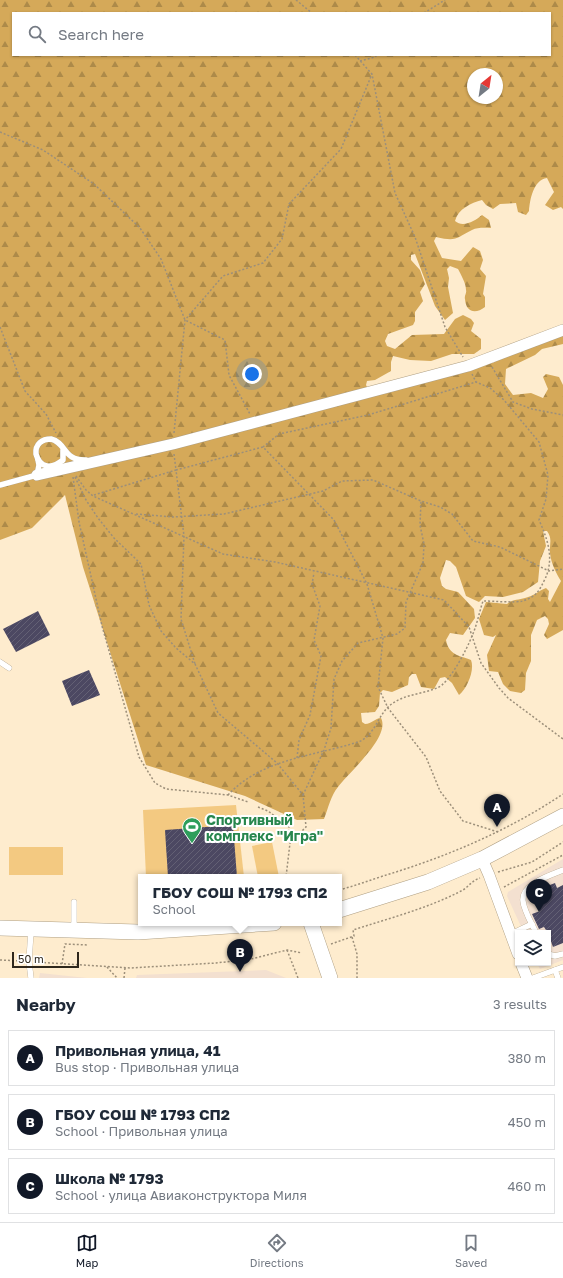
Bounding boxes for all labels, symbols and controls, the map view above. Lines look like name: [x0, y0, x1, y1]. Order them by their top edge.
search box: [12, 12, 551, 56]
icon: search: [26, 23, 48, 45]
text: Search here: [58, 25, 144, 43]
north arrow: [467, 68, 503, 104]
your location: [242, 364, 262, 384]
pin: A: [484, 794, 510, 827]
place label: Спортивный комплекс "Игра": [206, 811, 323, 844]
sports icon: Спортивный комплекс "Игра": [181, 816, 203, 844]
popup: [138, 874, 342, 926]
pin: C: [526, 879, 552, 912]
text: ГБОУ СОШ № 1793 СП2: [153, 883, 327, 901]
text: School: [153, 901, 196, 917]
map controls: [515, 930, 551, 966]
button: layers: [515, 930, 551, 966]
pin: B: [227, 939, 253, 972]
scale bar: [12, 950, 79, 969]
text: 50 m: [18, 952, 44, 965]
text: Nearby: [16, 994, 76, 1015]
text: 3 results: [493, 996, 547, 1012]
text: Привольная улица, 41: [55, 1041, 220, 1059]
text: A: [25, 1050, 35, 1066]
text: 380 m: [508, 1050, 546, 1066]
text: Bus stop · Привольная улица: [55, 1059, 239, 1075]
text: ГБОУ СОШ № 1793 СП2: [55, 1105, 230, 1123]
text: B: [25, 1114, 35, 1130]
text: 450 m: [508, 1114, 546, 1130]
text: School · Привольная улица: [55, 1123, 228, 1139]
text: Школа № 1793: [55, 1169, 164, 1187]
text: C: [25, 1178, 35, 1194]
text: 460 m: [507, 1178, 546, 1194]
text: School · улица Авиаконструктора Миля: [55, 1187, 307, 1203]
tab: Map: [76, 1232, 98, 1269]
tab: Directions: [250, 1232, 304, 1269]
tab: Saved: [455, 1232, 487, 1269]

